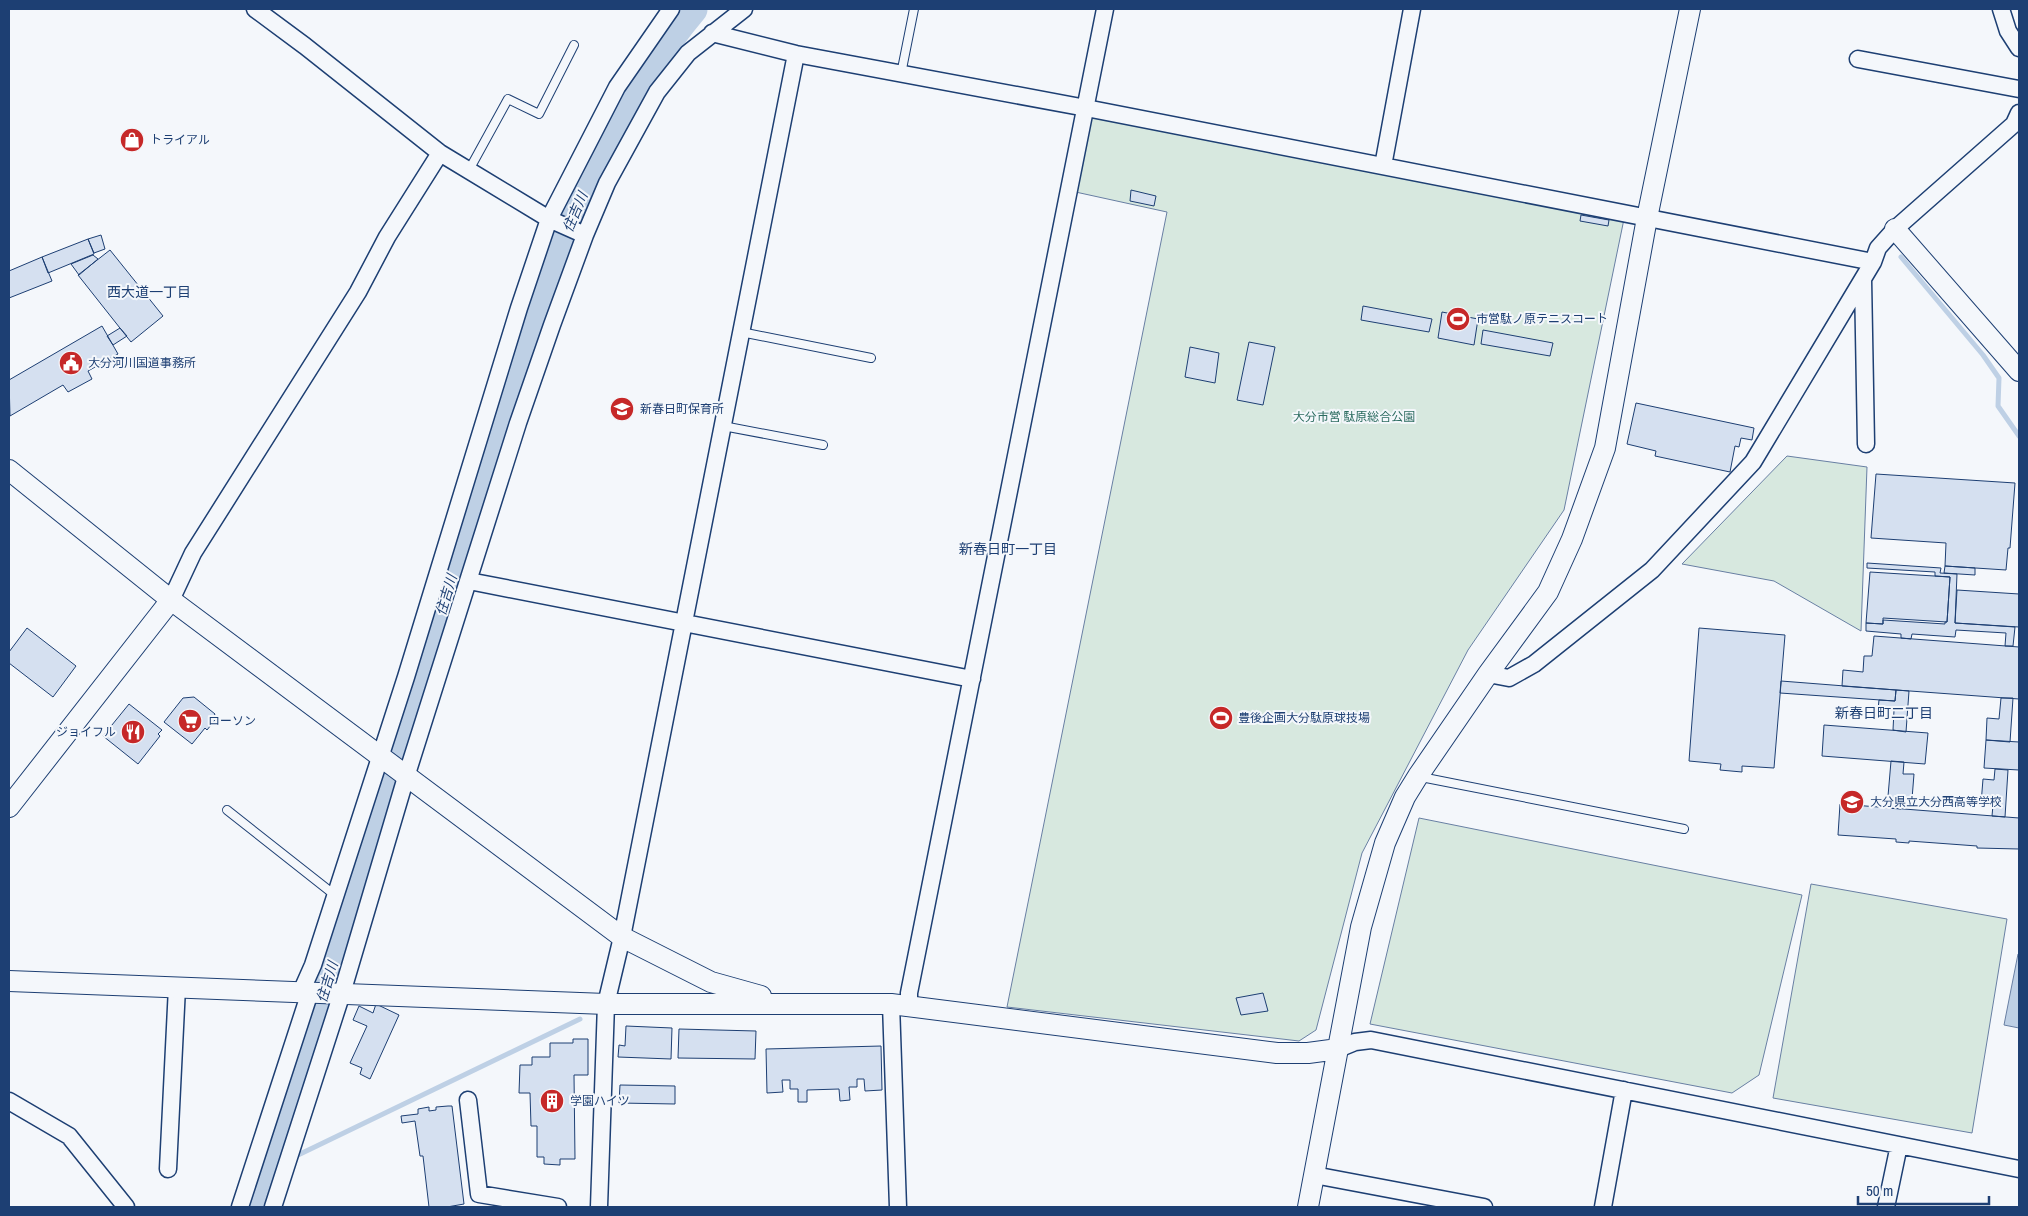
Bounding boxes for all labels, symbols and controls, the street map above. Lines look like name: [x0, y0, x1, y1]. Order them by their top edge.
shop icon: トライアル: [119, 127, 145, 153]
place label: トライアル: [150, 132, 210, 148]
water label: 住吉川: [559, 187, 592, 235]
district label: 西大道一丁目: [107, 283, 191, 301]
sports icon: 市営駄ノ原テニスコート: [1445, 306, 1471, 332]
place label: 市営駄ノ原テニスコート: [1476, 311, 1608, 327]
public building icon: 大分河川国道事務所: [58, 350, 84, 376]
place label: 大分河川国道事務所: [88, 355, 196, 371]
school or university icon: 新春日町保育所: [609, 396, 635, 422]
place label: 新春日町保育所: [640, 401, 724, 417]
park label: 大分市営 駄原総合公園: [1293, 409, 1415, 425]
district label: 新春日町一丁目: [959, 540, 1057, 558]
water label: 住吉川: [431, 570, 461, 618]
district label: 新春日町二丁目: [1835, 704, 1933, 722]
sports icon: 豊後企画大分駄原球技場: [1208, 705, 1234, 731]
supermarket icon: ローソン: [177, 708, 203, 734]
place label: 豊後企画大分駄原球技場: [1238, 710, 1370, 726]
place label: ローソン: [208, 713, 256, 729]
restaurant icon: ジョイフル: [120, 719, 146, 745]
place label: ジョイフル: [56, 724, 116, 740]
school or university icon: 大分県立大分西高等学校: [1839, 789, 1865, 815]
place label: 大分県立大分西高等学校: [1870, 794, 2002, 810]
water label: 住吉川: [312, 957, 342, 1005]
building icon: 学園ハイツ: [539, 1088, 565, 1114]
place label: 学園ハイツ: [570, 1093, 630, 1109]
scale bar: [1858, 1174, 1989, 1206]
text: 50 m: [1866, 1180, 1893, 1201]

